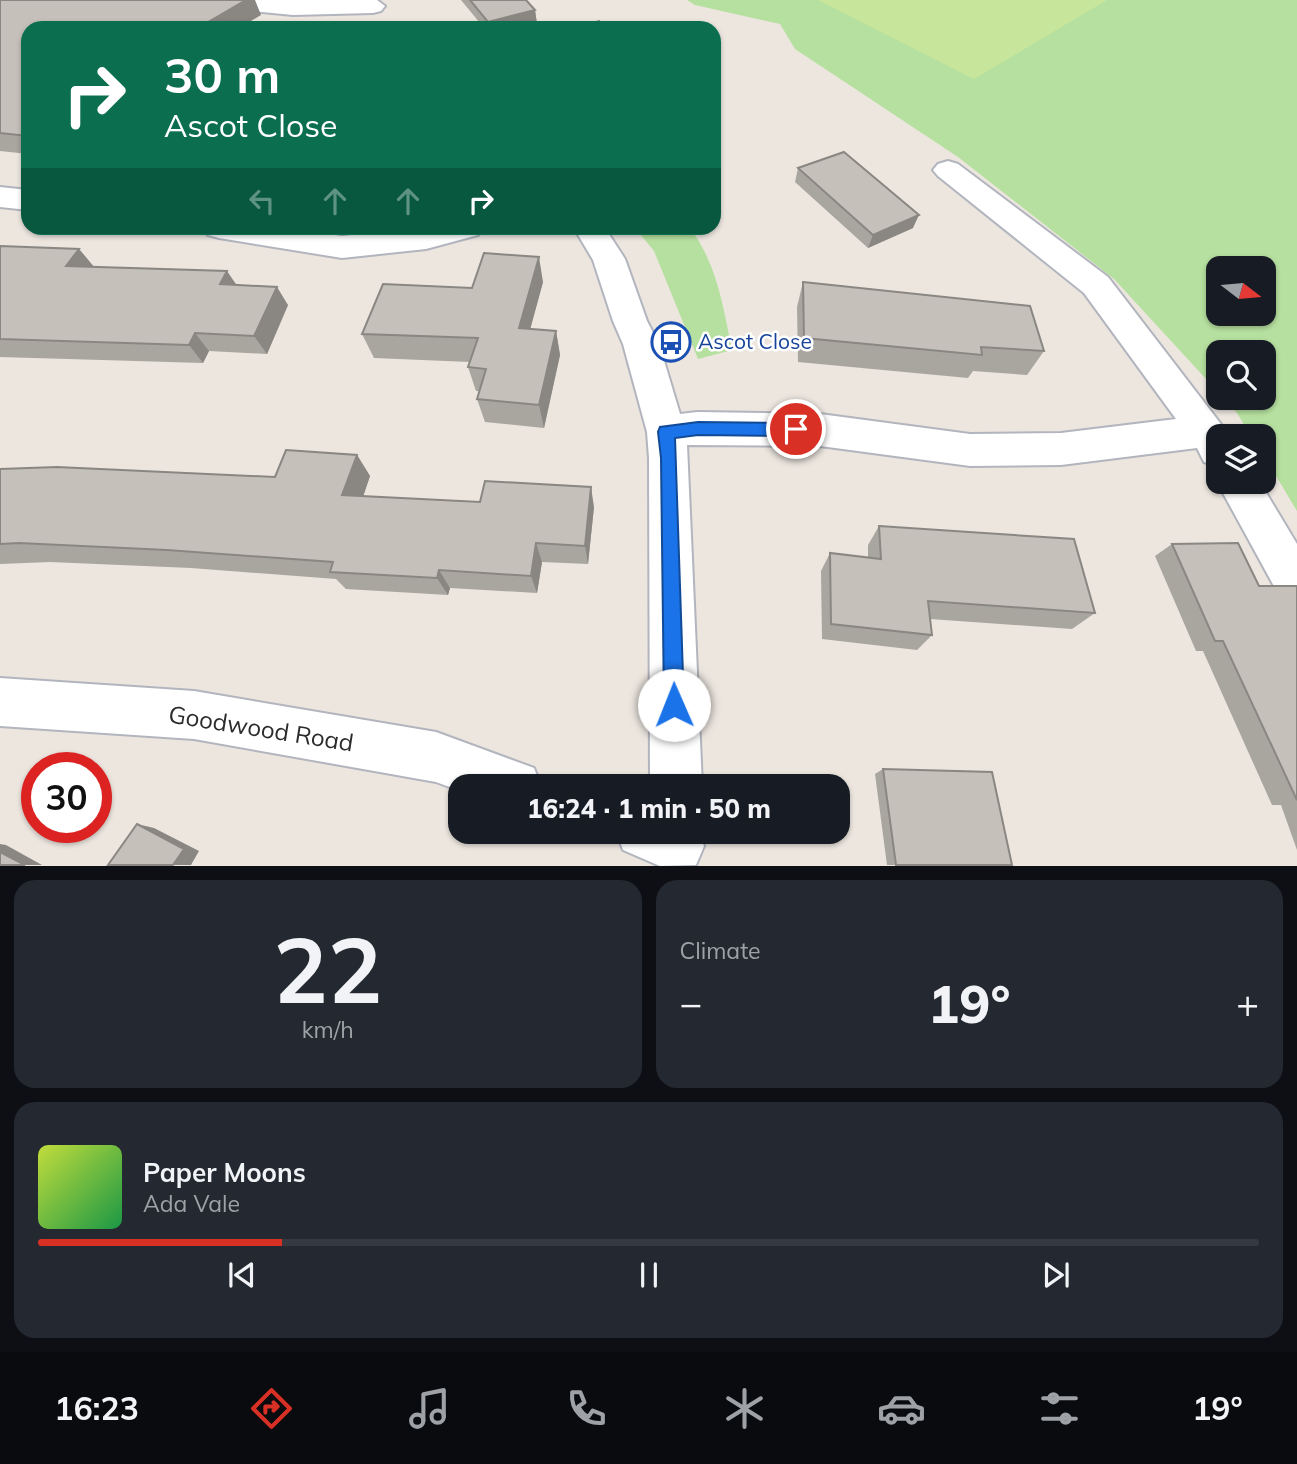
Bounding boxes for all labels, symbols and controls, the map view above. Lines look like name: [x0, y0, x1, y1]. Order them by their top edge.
text: 30 m: [164, 44, 280, 105]
icon: right: [49, 49, 140, 140]
text: Ascot Close: [164, 105, 337, 145]
icon: left: [243, 182, 281, 220]
icon: ahead: [316, 182, 354, 220]
icon: ahead: [389, 182, 427, 220]
icon: right: [462, 182, 500, 220]
north arrow: [1206, 256, 1276, 326]
map controls: [1206, 256, 1276, 494]
bus stop icon: Ascot Close: [650, 321, 692, 363]
place label: Ascot Close: [698, 328, 812, 354]
button: search: [1206, 340, 1276, 410]
pin: [766, 399, 826, 459]
icon: arrive: [777, 410, 815, 448]
button: layers: [1206, 424, 1276, 494]
position arrow: [637, 668, 711, 742]
street label: Goodwood Road: [166, 699, 356, 757]
speed limit sign: 30: [21, 752, 112, 843]
text: 16:24 · 1 min · 50 m: [527, 792, 771, 825]
text: 22: [273, 912, 382, 1026]
text: Climate: [680, 936, 761, 965]
text: 19°: [928, 971, 1010, 1036]
text: −: [680, 979, 702, 1027]
text: +: [1236, 979, 1259, 1027]
text: km/h: [302, 1015, 354, 1044]
text: Paper Moons: [143, 1156, 306, 1189]
text: Ada Vale: [143, 1189, 240, 1218]
icon: previous: [223, 1256, 261, 1294]
icon: pause: [630, 1256, 668, 1294]
icon: next: [1037, 1256, 1075, 1294]
icon: directions: [247, 1384, 296, 1433]
icon: music: [405, 1384, 454, 1433]
icon: phone: [562, 1384, 611, 1433]
icon: climate: [720, 1384, 769, 1433]
icon: car: [877, 1384, 926, 1433]
icon: filters: [1035, 1384, 1084, 1433]
text: 16:23: [54, 1388, 139, 1428]
text: 19°: [1192, 1388, 1243, 1428]

